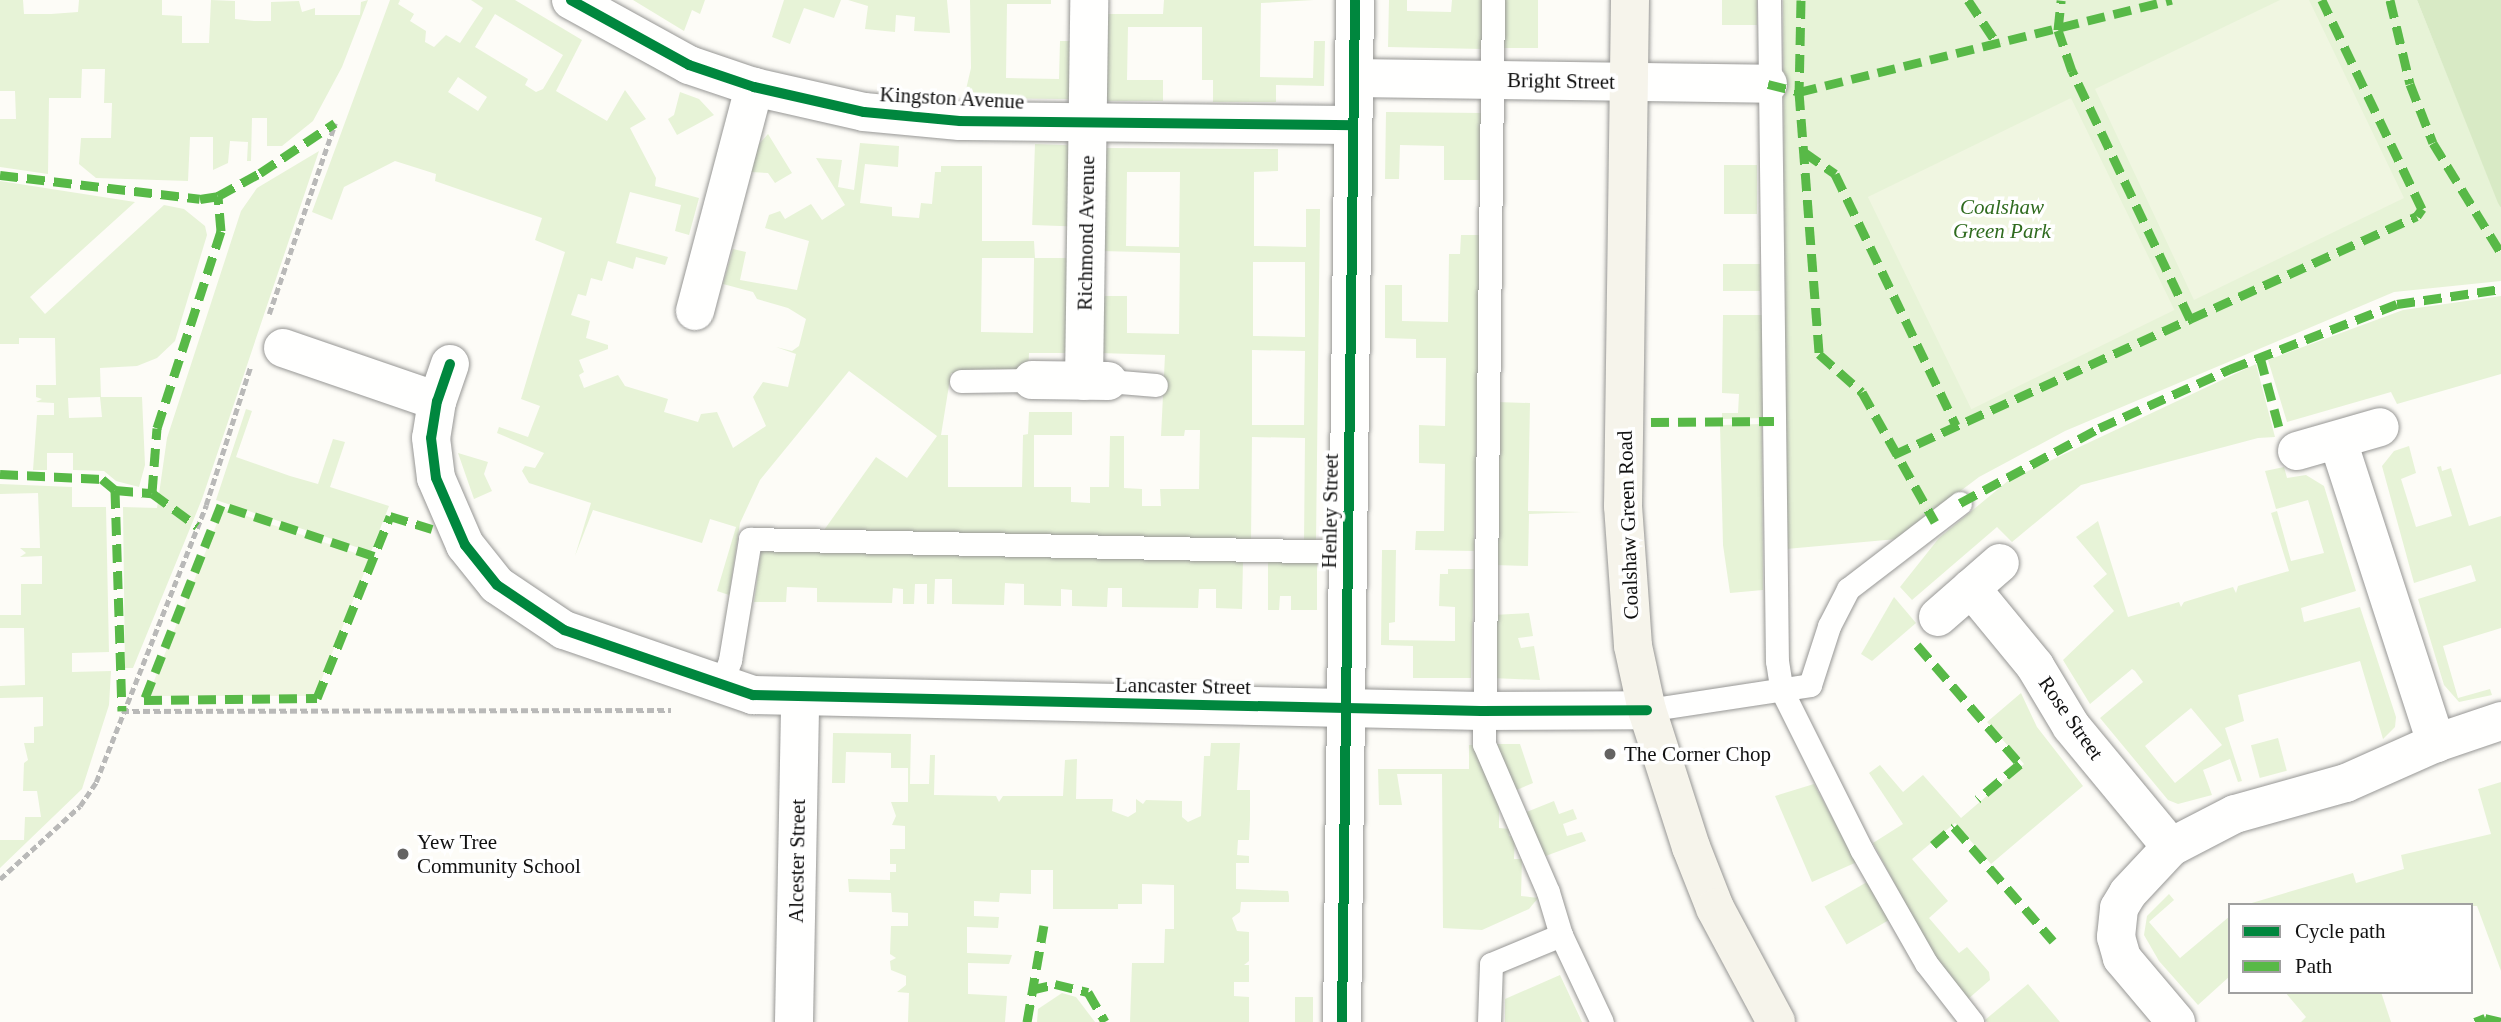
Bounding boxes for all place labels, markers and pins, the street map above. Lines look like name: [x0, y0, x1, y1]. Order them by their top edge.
place label: The Corner Chop: [1624, 741, 1771, 767]
marker: The Corner Chop: [1602, 746, 1618, 762]
place label: Yew Tree Community School: [417, 829, 581, 879]
marker: Yew Tree Community School: [395, 846, 411, 862]

